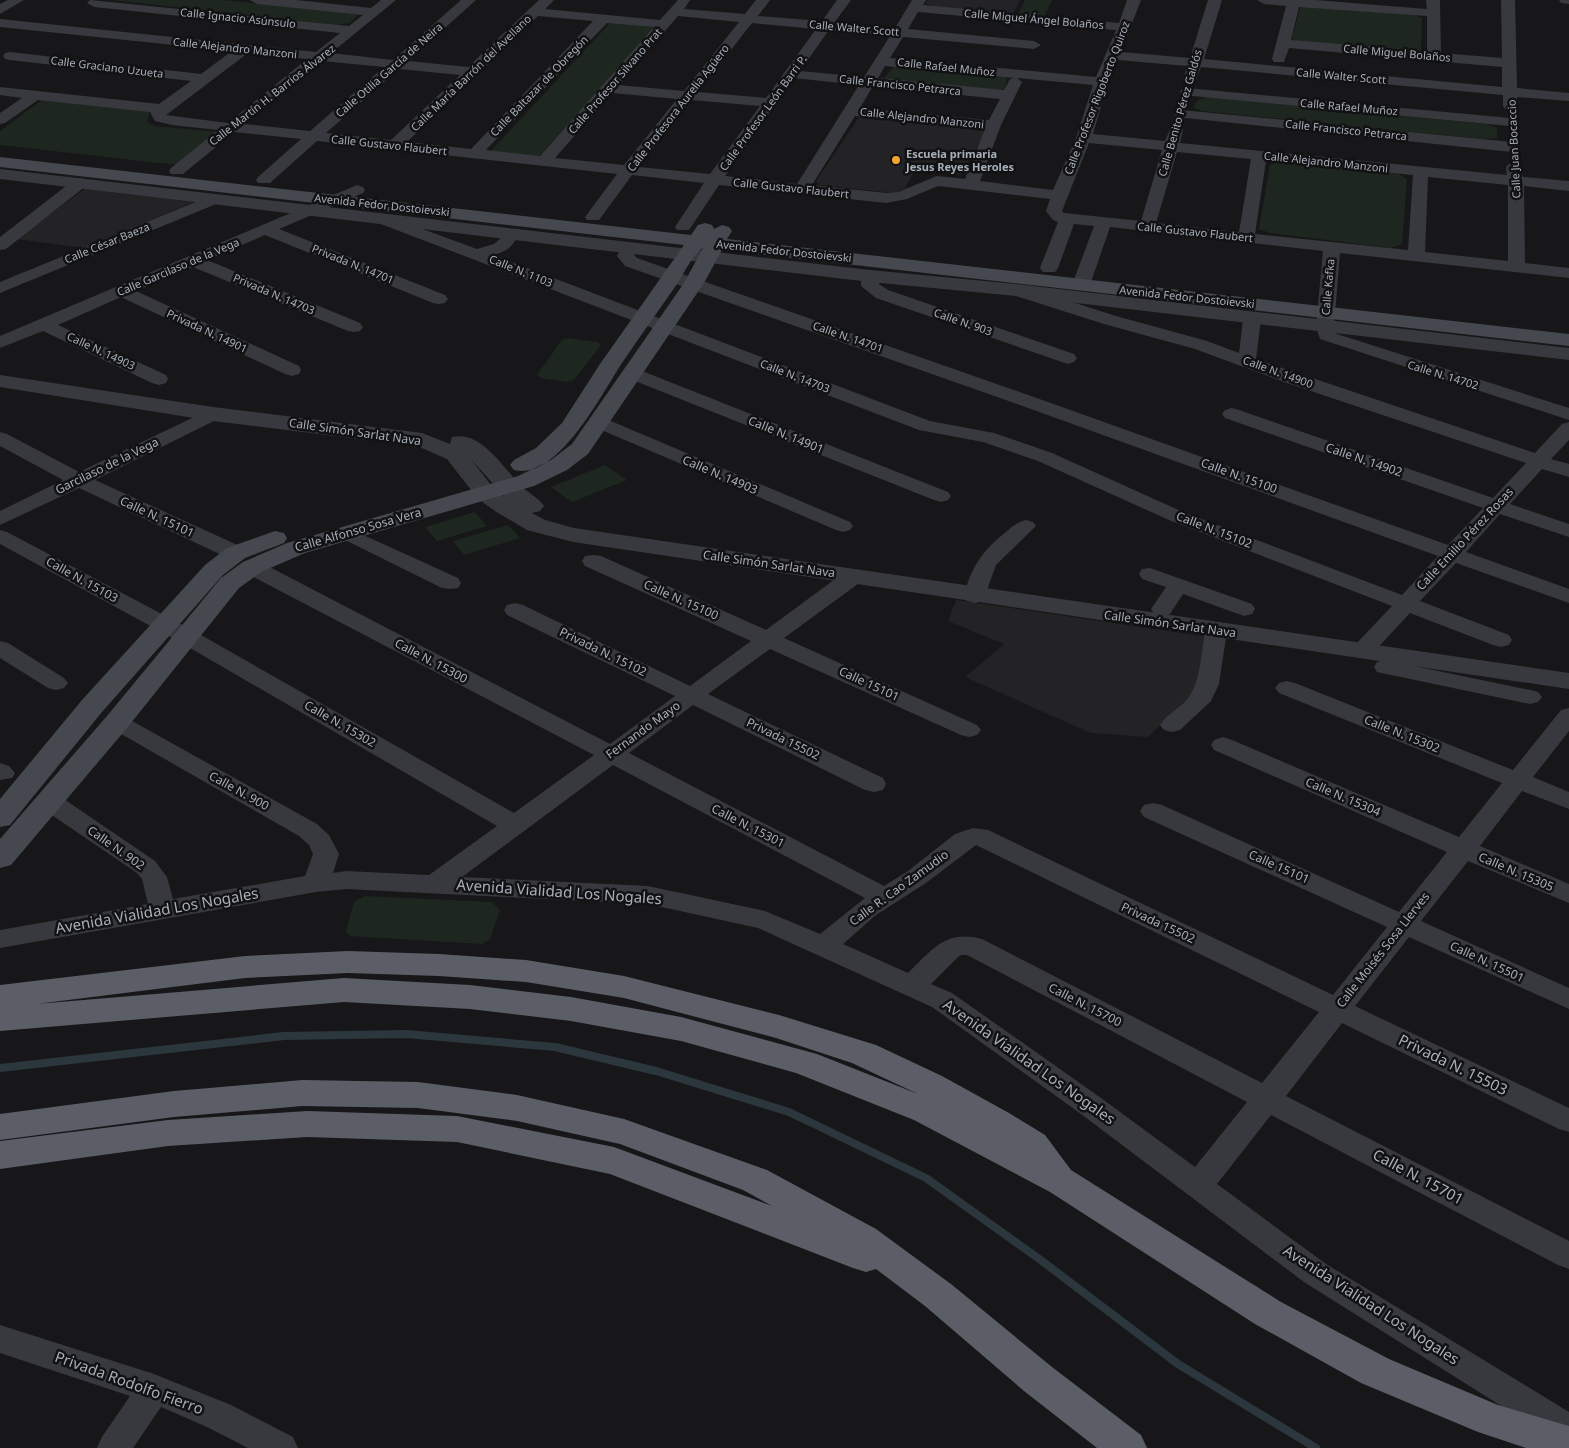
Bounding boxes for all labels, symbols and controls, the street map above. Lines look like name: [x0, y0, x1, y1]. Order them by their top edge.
street label: Calle Ignacio Asúnsulo: [179, 4, 297, 31]
street label: Calle Miguel Ángel Bolaños: [964, 5, 1105, 32]
street label: Calle María Barrón del Avellano: [407, 11, 534, 134]
street label: Calle Walter Scott: [808, 16, 900, 39]
street label: Calle Otilia García de Neira: [332, 19, 445, 120]
street label: Calle Profesor Rigoberto Quiroz: [1060, 19, 1133, 177]
street label: Calle Profesor Silvano Prat: [564, 25, 665, 137]
street label: Calle Baltazar de Obregón: [486, 32, 591, 139]
street label: Calle Alejandro Manzoni: [172, 34, 298, 61]
street label: Calle Miguel Bolaños: [1343, 40, 1451, 65]
street label: Calle Martín H. Barrios Álvarez: [206, 41, 338, 149]
street label: Calle Profesora Aurelia Agüero: [623, 41, 732, 174]
street label: Calle Benito Pérez Galdós: [1154, 48, 1205, 178]
street label: Calle Graciano Uzueta: [50, 52, 164, 81]
street label: Calle Profesor León Barri P.: [716, 52, 810, 173]
street label: Calle Rafael Muñoz: [897, 54, 996, 79]
street label: Calle Walter Scott: [1295, 64, 1387, 87]
street label: Calle Francisco Petrarca: [839, 71, 962, 98]
street label: Calle Rafael Muñoz: [1300, 95, 1399, 118]
street label: Calle Juan Bocaccio: [1503, 99, 1524, 199]
street label: Calle Alejandro Manzoni: [859, 104, 985, 131]
street label: Calle Francisco Petrarca: [1285, 116, 1408, 143]
street label: Calle Gustavo Flaubert: [330, 131, 448, 158]
place label: Escuela primaria Jesus Reyes Heroles: [905, 146, 1014, 174]
street label: Calle Alejandro Manzoni: [1263, 148, 1389, 175]
marker: Escuela primaria Jesus Reyes Heroles: [890, 154, 902, 166]
street label: Calle Gustavo Flaubert: [732, 174, 850, 201]
street label: Avenida Fedor Dostoievski: [314, 190, 450, 219]
street label: Calle Gustavo Flaubert: [1136, 218, 1254, 245]
street label: Calle César Baeza: [62, 219, 152, 266]
street label: Calle Garcilaso de la Vega: [114, 234, 241, 299]
street label: Avenida Fedor Dostoievski: [716, 236, 852, 265]
street label: Privada N. 14701: [310, 240, 396, 287]
street label: Calle N. 1103: [487, 251, 555, 290]
street label: Calle Kafka: [1318, 258, 1337, 316]
street label: Privada N. 14703: [231, 270, 317, 317]
street label: Avenida Fedor Dostoievski: [1119, 282, 1255, 311]
street label: Privada N. 14901: [165, 305, 250, 356]
street label: Calle N. 903: [932, 305, 994, 339]
street label: Calle N. 14701: [811, 317, 885, 356]
street label: Calle N. 14903: [65, 328, 138, 373]
street label: Calle N. 14900: [1241, 352, 1315, 391]
street label: Calle N. 14703: [758, 355, 832, 396]
street label: Calle N. 14702: [1406, 357, 1480, 392]
street label: Calle N. 14901: [746, 412, 827, 457]
street label: Calle Simón Sarlat Nava: [288, 414, 422, 449]
street label: Garcilaso de la Vega: [52, 433, 161, 498]
street label: Calle N. 14902: [1323, 438, 1405, 481]
street label: Calle N. 14903: [680, 451, 761, 498]
street label: Calle N. 15100: [1199, 454, 1280, 497]
street label: Calle Emilio Pérez Rosas: [1412, 483, 1517, 594]
street label: Calle N. 15101: [117, 492, 197, 541]
street label: Calle Alfonso Sosa Vera: [293, 503, 423, 556]
street label: Calle N. 15102: [1174, 507, 1255, 552]
street label: Calle Simón Sarlat Nava: [702, 546, 836, 581]
street label: Calle N. 15103: [43, 553, 122, 606]
street label: Calle N. 15100: [641, 575, 721, 624]
street label: Calle Simón Sarlat Nava: [1103, 606, 1237, 641]
street label: Privada N. 15102: [557, 623, 650, 680]
street label: Calle N. 15300: [392, 634, 471, 687]
street label: Calle 15101: [836, 662, 902, 705]
street label: Calle N. 15302: [301, 696, 379, 751]
street label: Fernando Mayo: [602, 697, 683, 762]
street label: Calle N. 15302: [1362, 711, 1443, 756]
street label: Privada 15502: [744, 713, 823, 764]
street label: Calle N. 900: [206, 767, 273, 814]
street label: Calle N. 15304: [1303, 773, 1384, 820]
street label: Calle N. 15301: [709, 800, 788, 851]
street label: Calle N. 902: [84, 822, 148, 874]
street label: Calle R. Cao Zamudio: [846, 846, 952, 929]
street label: Calle 15101: [1246, 846, 1312, 887]
street label: Calle N. 15305: [1476, 848, 1557, 895]
street label: Avenida Vialidad Los Nogales: [456, 874, 662, 908]
street label: Avenida Vialidad Los Nogales: [54, 882, 260, 938]
street label: Calle Moisés Sosa Llerves: [1332, 888, 1433, 1011]
street label: Privada 15502: [1119, 898, 1198, 947]
street label: Calle N. 15501: [1447, 937, 1527, 986]
street label: Calle N. 15700: [1046, 979, 1125, 1030]
street label: Avenida Vialidad Los Nogales: [940, 994, 1120, 1128]
street label: Privada N. 15503: [1396, 1029, 1511, 1099]
street label: Calle N. 15701: [1370, 1144, 1467, 1208]
street label: Avenida Vialidad Los Nogales: [1280, 1240, 1463, 1369]
street label: Privada Rodolfo Fierro: [52, 1346, 206, 1418]

